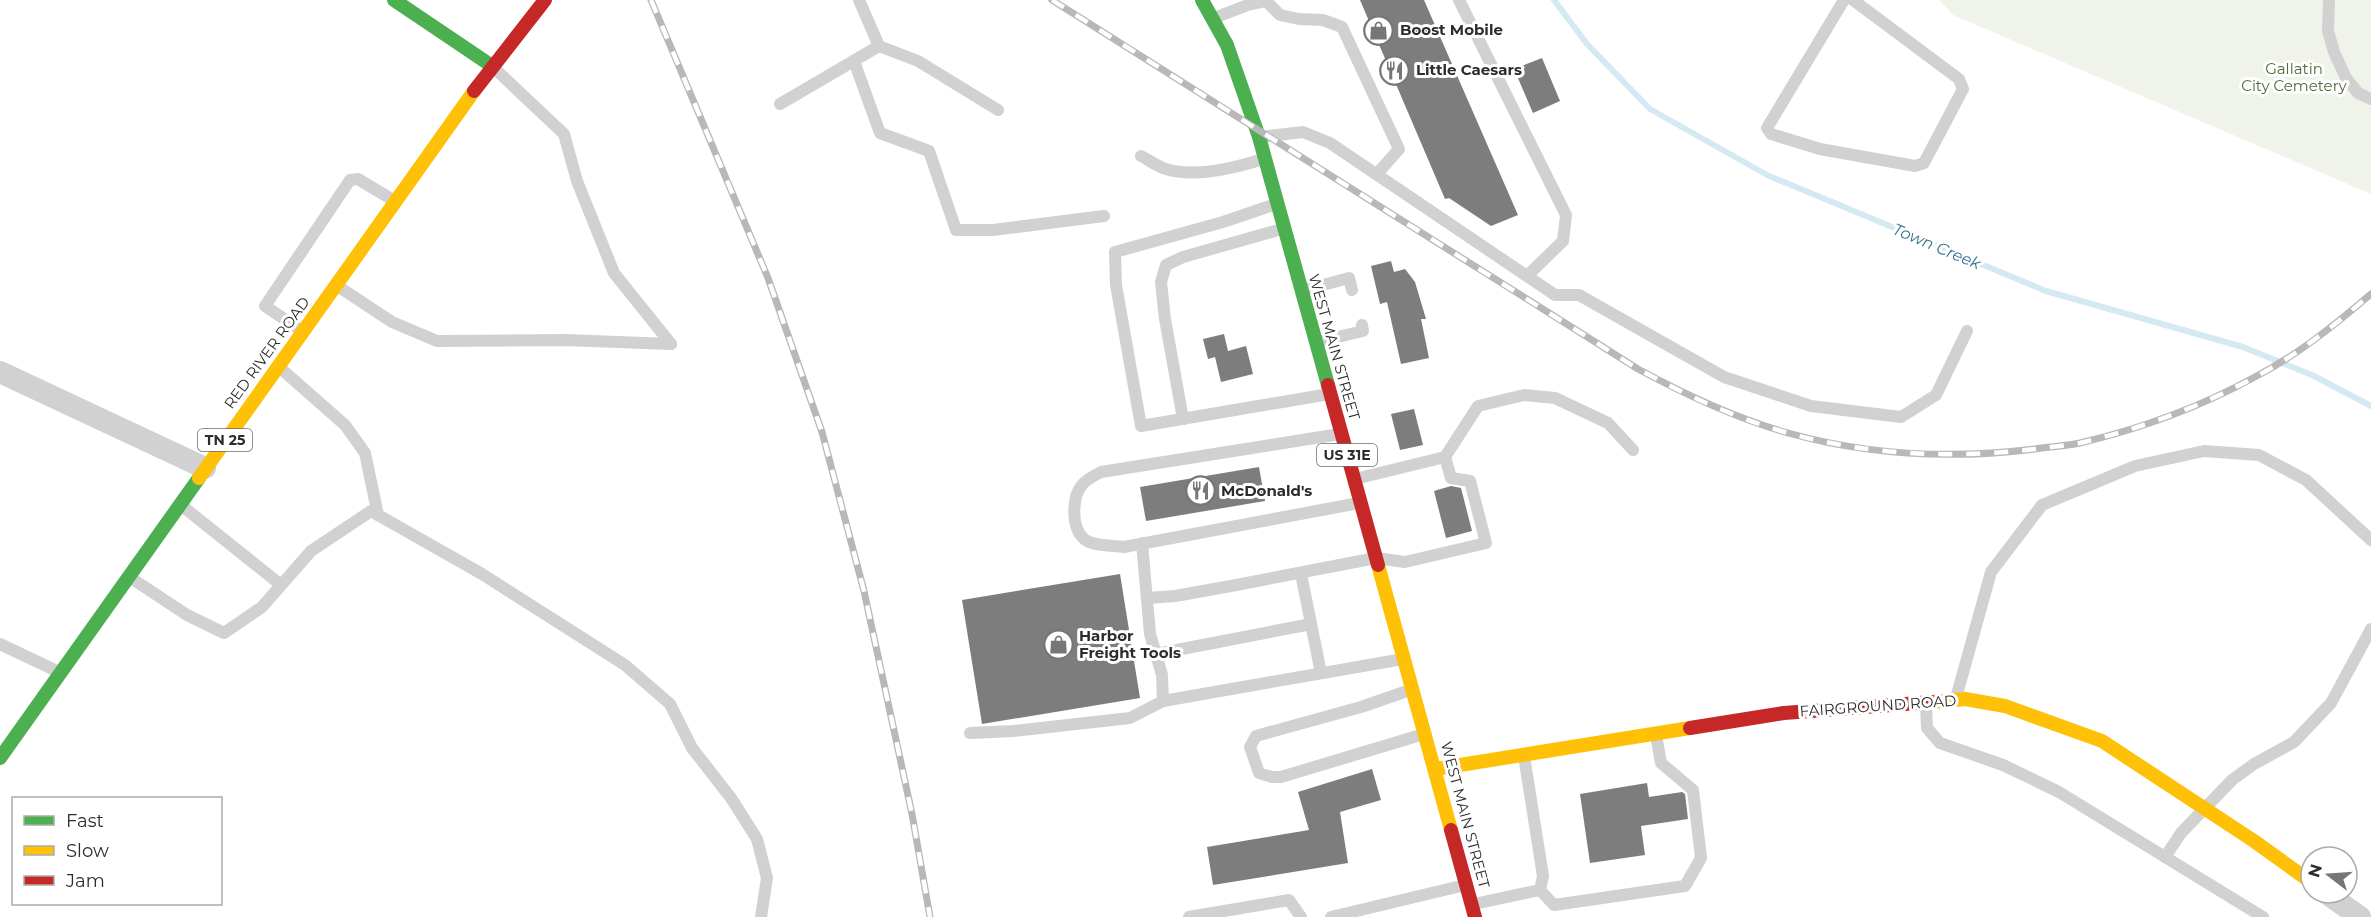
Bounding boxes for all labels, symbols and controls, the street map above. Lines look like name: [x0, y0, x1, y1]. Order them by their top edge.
shop icon: Boost Mobile: [1363, 14, 1395, 46]
place label: Boost Mobile: [1400, 20, 1503, 39]
restaurant icon: Little Caesars: [1379, 54, 1411, 86]
park label: Gallatin City Cemetery: [2241, 59, 2348, 95]
place label: Little Caesars: [1416, 60, 1522, 79]
water label: Town Creek: [1890, 219, 1985, 274]
street label: WEST MAIN STREET: [1305, 272, 1365, 422]
street label: RED RIVER ROAD: [220, 293, 314, 412]
road number: TN 25: [198, 429, 252, 451]
road number: US 31E: [1317, 444, 1377, 466]
restaurant icon: McDonald's: [1184, 475, 1216, 507]
place label: McDonald's: [1221, 481, 1312, 500]
place label: Harbor Freight Tools: [1079, 626, 1181, 662]
shop icon: Harbor Freight Tools: [1042, 629, 1074, 661]
street label: FAIRGROUND ROAD: [1799, 691, 1957, 720]
street label: WEST MAIN STREET: [1437, 739, 1494, 891]
legend: [12, 797, 222, 905]
text: Fast: [66, 810, 104, 832]
text: Slow: [66, 840, 109, 862]
north arrow: [2299, 845, 2359, 905]
text: N: [2304, 862, 2326, 880]
text: Jam: [65, 870, 105, 892]

